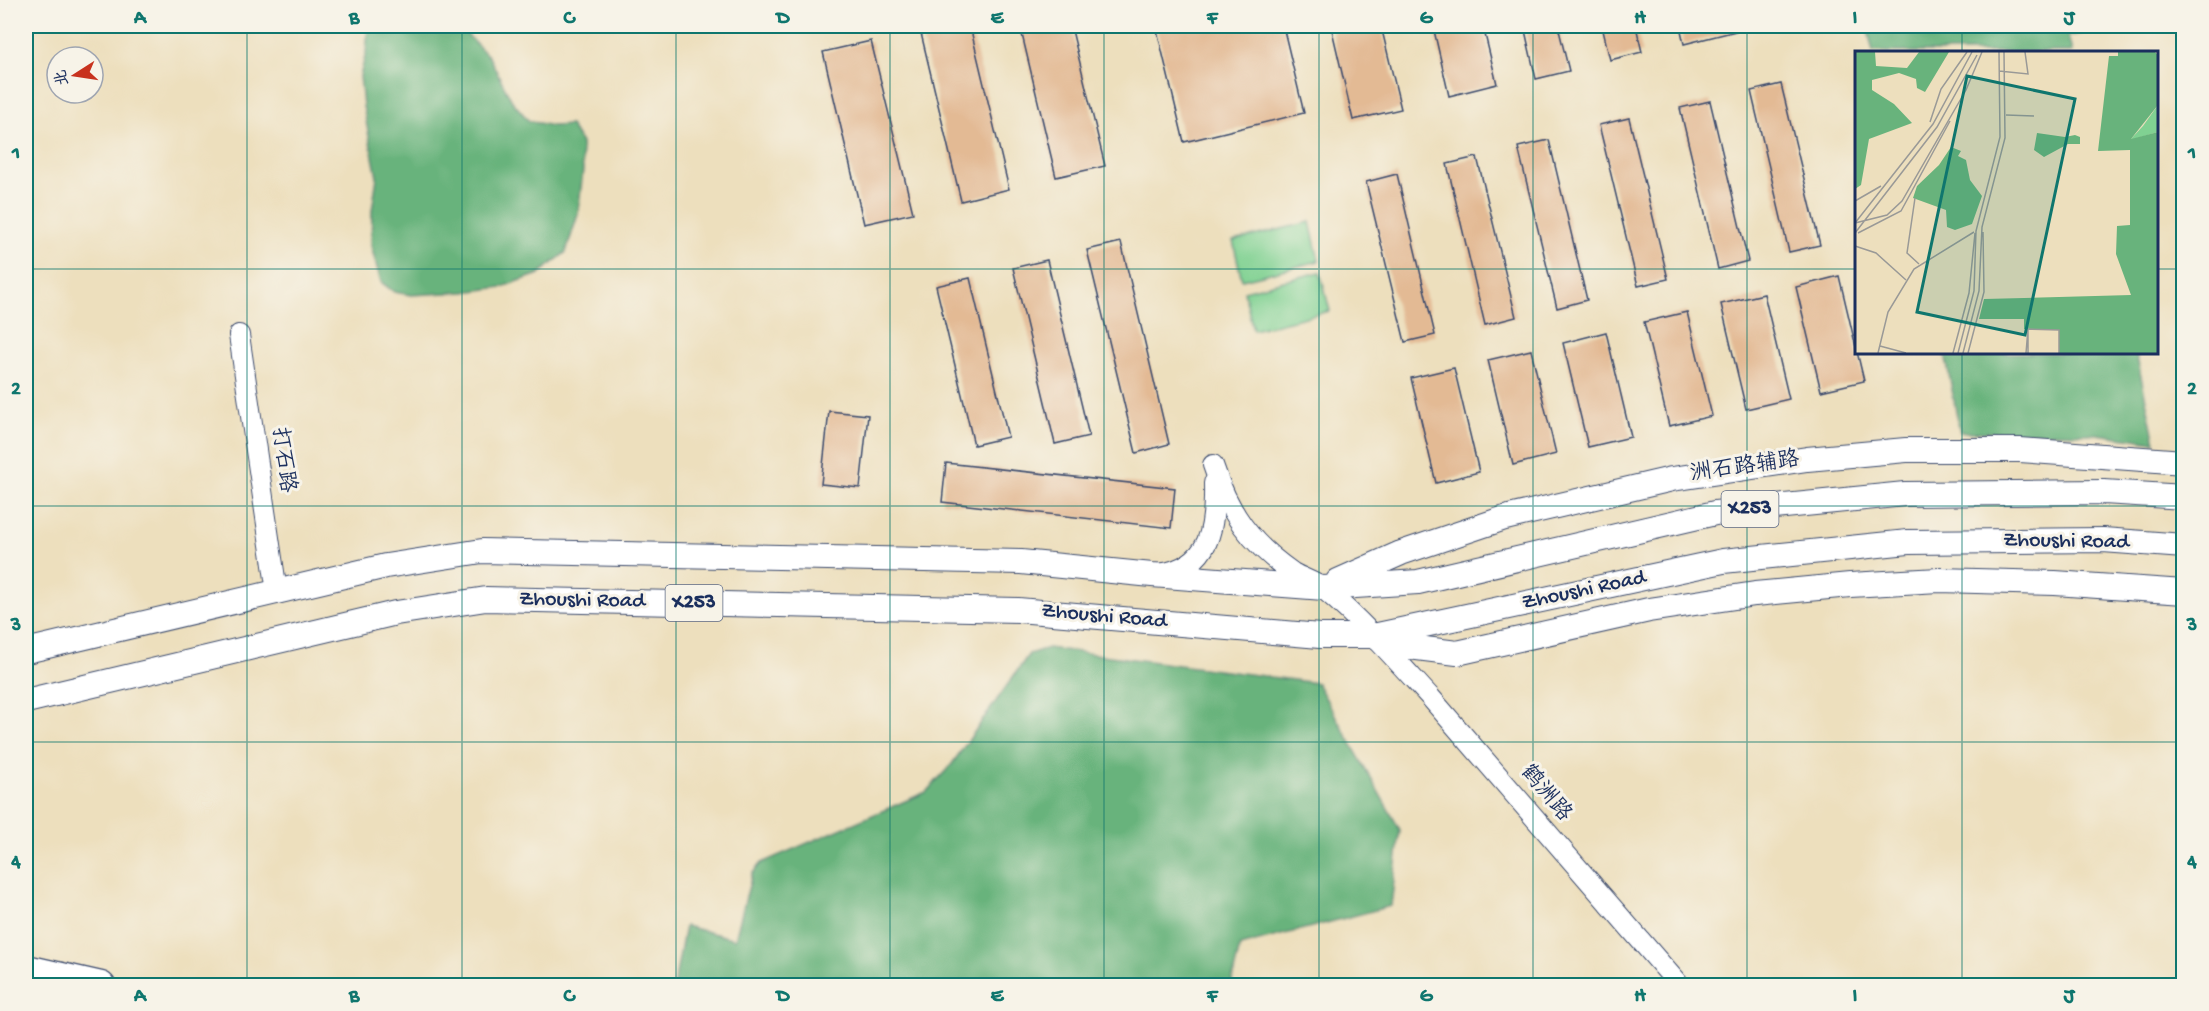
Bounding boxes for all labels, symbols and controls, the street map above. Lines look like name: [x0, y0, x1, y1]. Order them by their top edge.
text: A: [133, 8, 148, 31]
text: B: [348, 8, 360, 31]
text: C: [563, 8, 577, 31]
text: D: [774, 8, 790, 31]
text: E: [991, 8, 1005, 31]
text: F: [1206, 8, 1219, 31]
text: G: [1420, 8, 1434, 31]
text: H: [1634, 8, 1646, 31]
text: I: [1853, 8, 1858, 31]
text: J: [2063, 8, 2076, 31]
north arrow: [45, 45, 105, 105]
inset map: [1855, 51, 2158, 354]
text: 北: [52, 68, 75, 87]
text: 1: [11, 143, 20, 166]
text: 1: [2187, 143, 2196, 166]
text: 2: [11, 379, 21, 402]
text: 2: [2187, 379, 2197, 402]
street label: 打石路: [265, 425, 301, 494]
street label: 洲石路辅路: [1688, 445, 1801, 489]
road number: X253: [1722, 491, 1778, 527]
street label: Zhoushi Road: [2003, 528, 2131, 556]
street label: Zhoushi Road: [1520, 565, 1650, 617]
road number: X253: [666, 585, 722, 621]
street label: Zhoushi Road: [519, 587, 647, 615]
street label: Zhoushi Road: [1040, 599, 1170, 636]
text: 3: [10, 615, 21, 638]
text: 3: [2186, 615, 2197, 638]
street label: 鹤洲路: [1514, 759, 1578, 828]
text: 4: [10, 852, 21, 875]
text: 4: [2186, 852, 2197, 875]
text: A: [133, 986, 148, 1009]
text: B: [348, 986, 360, 1009]
text: C: [563, 986, 577, 1009]
text: D: [774, 986, 790, 1009]
text: E: [991, 986, 1005, 1009]
text: F: [1206, 986, 1219, 1009]
text: G: [1420, 986, 1434, 1009]
text: H: [1634, 986, 1646, 1009]
text: I: [1853, 986, 1858, 1009]
text: J: [2063, 986, 2076, 1009]

